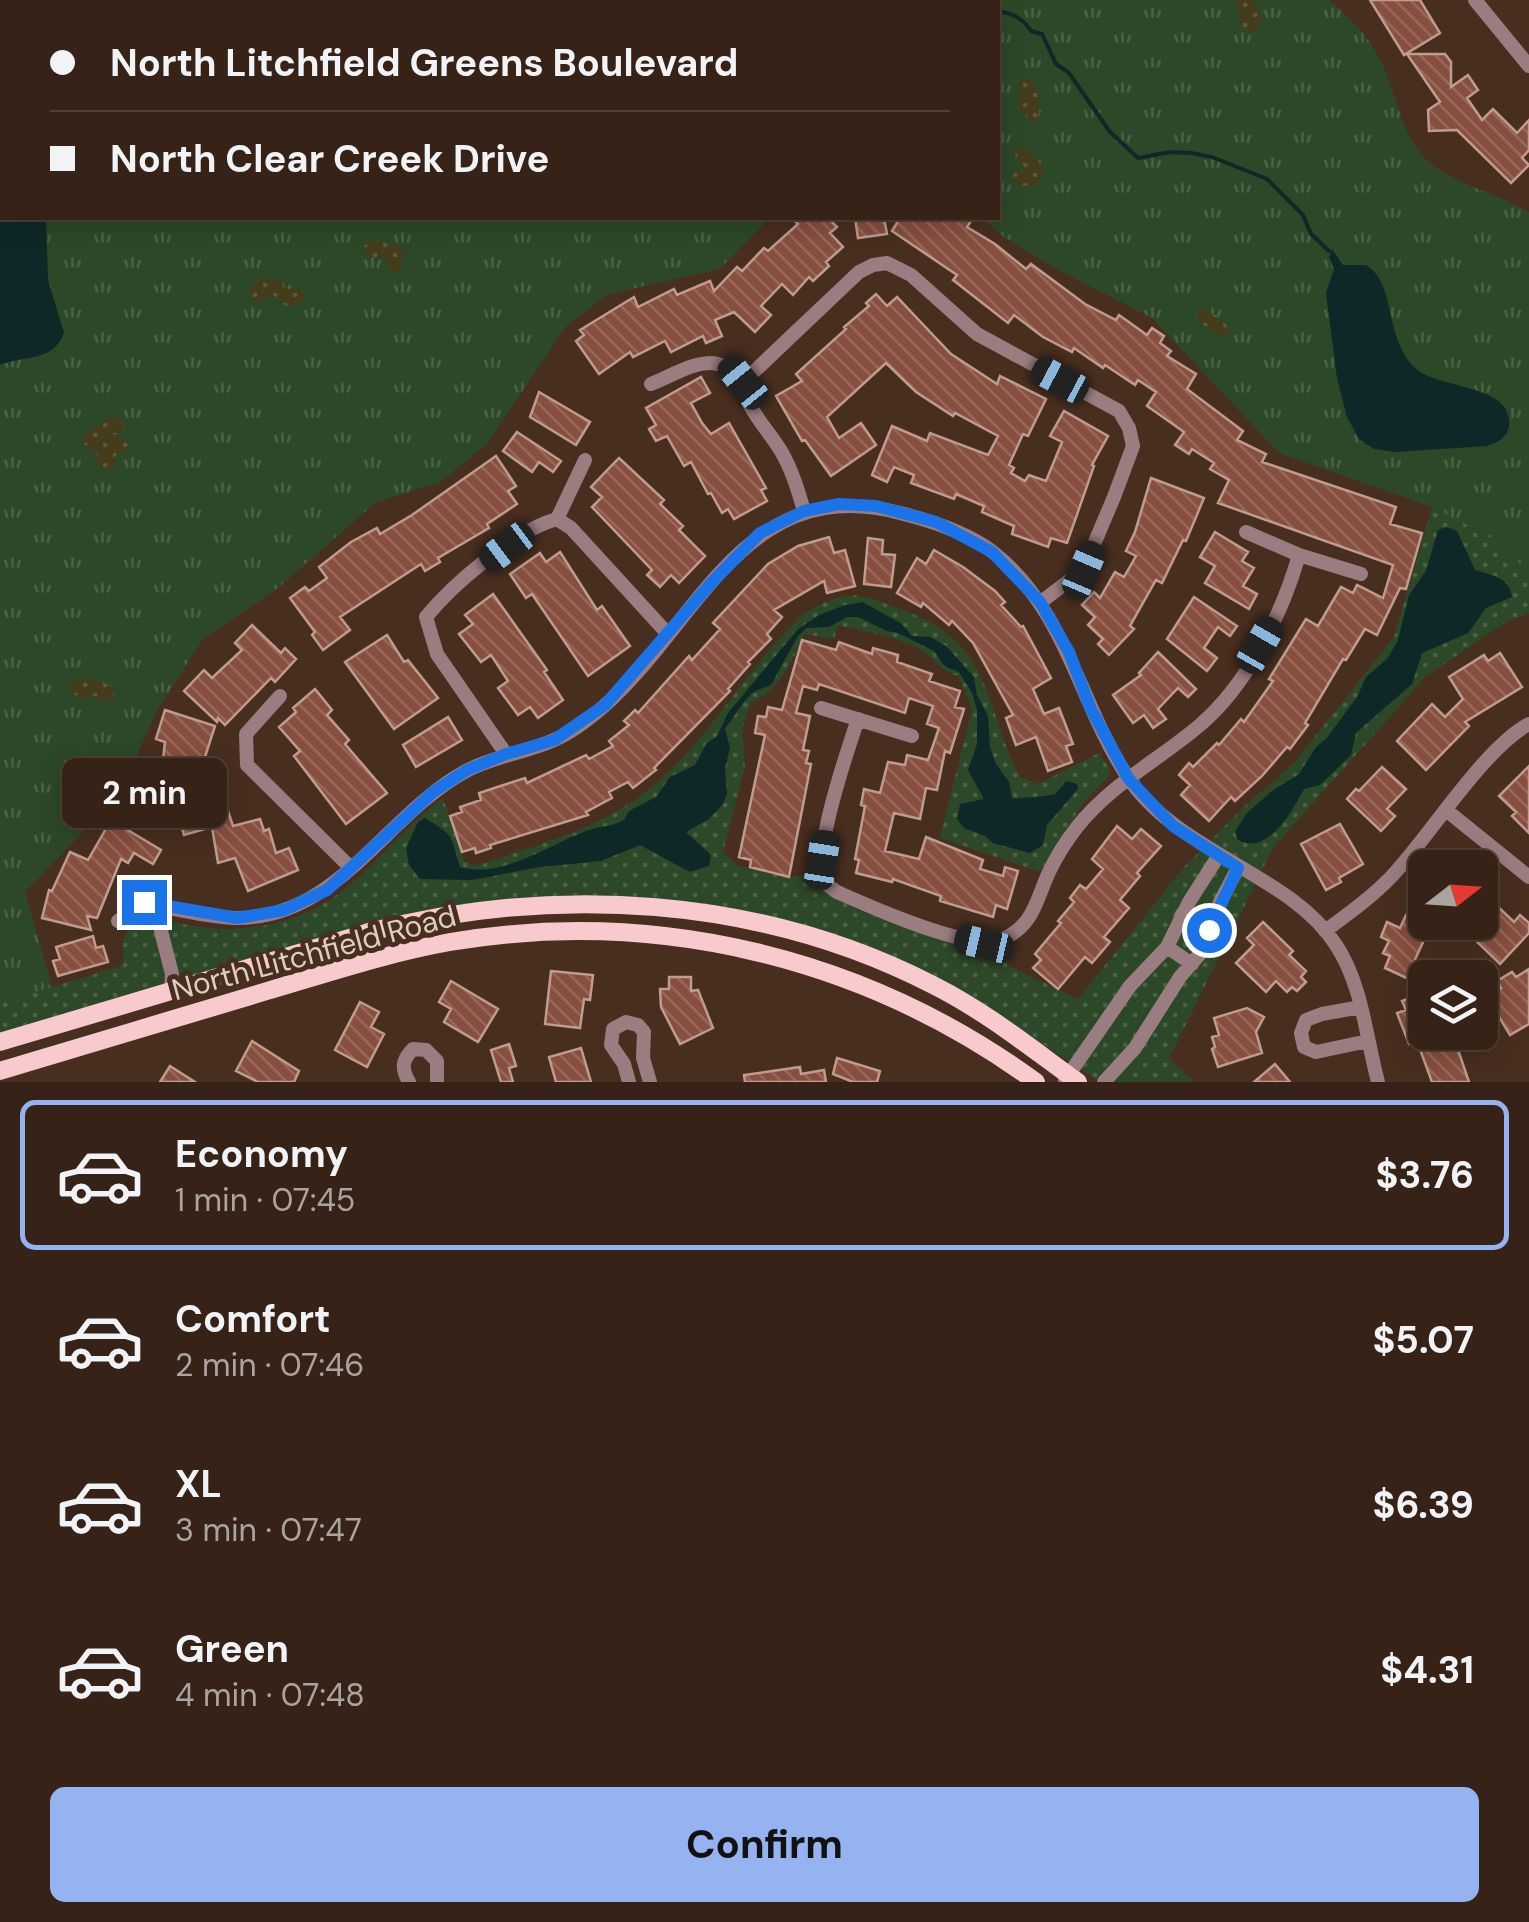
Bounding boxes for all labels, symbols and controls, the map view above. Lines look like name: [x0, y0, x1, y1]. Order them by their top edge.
text: North Litchfield Greens Boulevard: [110, 38, 738, 88]
text: North Clear Creek Drive: [110, 134, 549, 184]
car: [712, 349, 774, 415]
car: [1026, 353, 1094, 407]
car: [474, 517, 540, 577]
car: [1058, 537, 1110, 603]
car: [1232, 612, 1288, 678]
callout: 2 min: [62, 757, 226, 827]
text: 2 min: [102, 772, 187, 814]
car: [802, 828, 842, 892]
north arrow: [1408, 850, 1498, 940]
map controls: [1408, 850, 1498, 1050]
route end: [122, 880, 167, 925]
street label: North Litchfield Road: [167, 896, 460, 1009]
route start: [1187, 908, 1232, 953]
car: [951, 923, 1017, 965]
button: layers: [1408, 960, 1498, 1050]
text: Economy: [175, 1129, 348, 1179]
icon: car: [55, 1130, 145, 1220]
text: $3.76: [1376, 1150, 1474, 1200]
text: 1 min · 07:45: [175, 1179, 355, 1221]
text: Comfort: [175, 1294, 331, 1344]
icon: car: [55, 1295, 145, 1385]
text: $5.07: [1372, 1315, 1474, 1365]
text: 2 min · 07:46: [175, 1344, 364, 1386]
text: XL: [175, 1459, 222, 1509]
icon: car: [55, 1460, 145, 1550]
text: $6.39: [1373, 1480, 1474, 1530]
text: 3 min · 07:47: [175, 1509, 362, 1551]
text: Green: [175, 1624, 289, 1674]
icon: car: [55, 1625, 145, 1715]
text: $4.31: [1380, 1645, 1474, 1695]
text: 4 min · 07:48: [175, 1674, 365, 1716]
button: Confirm: [50, 1787, 1479, 1902]

